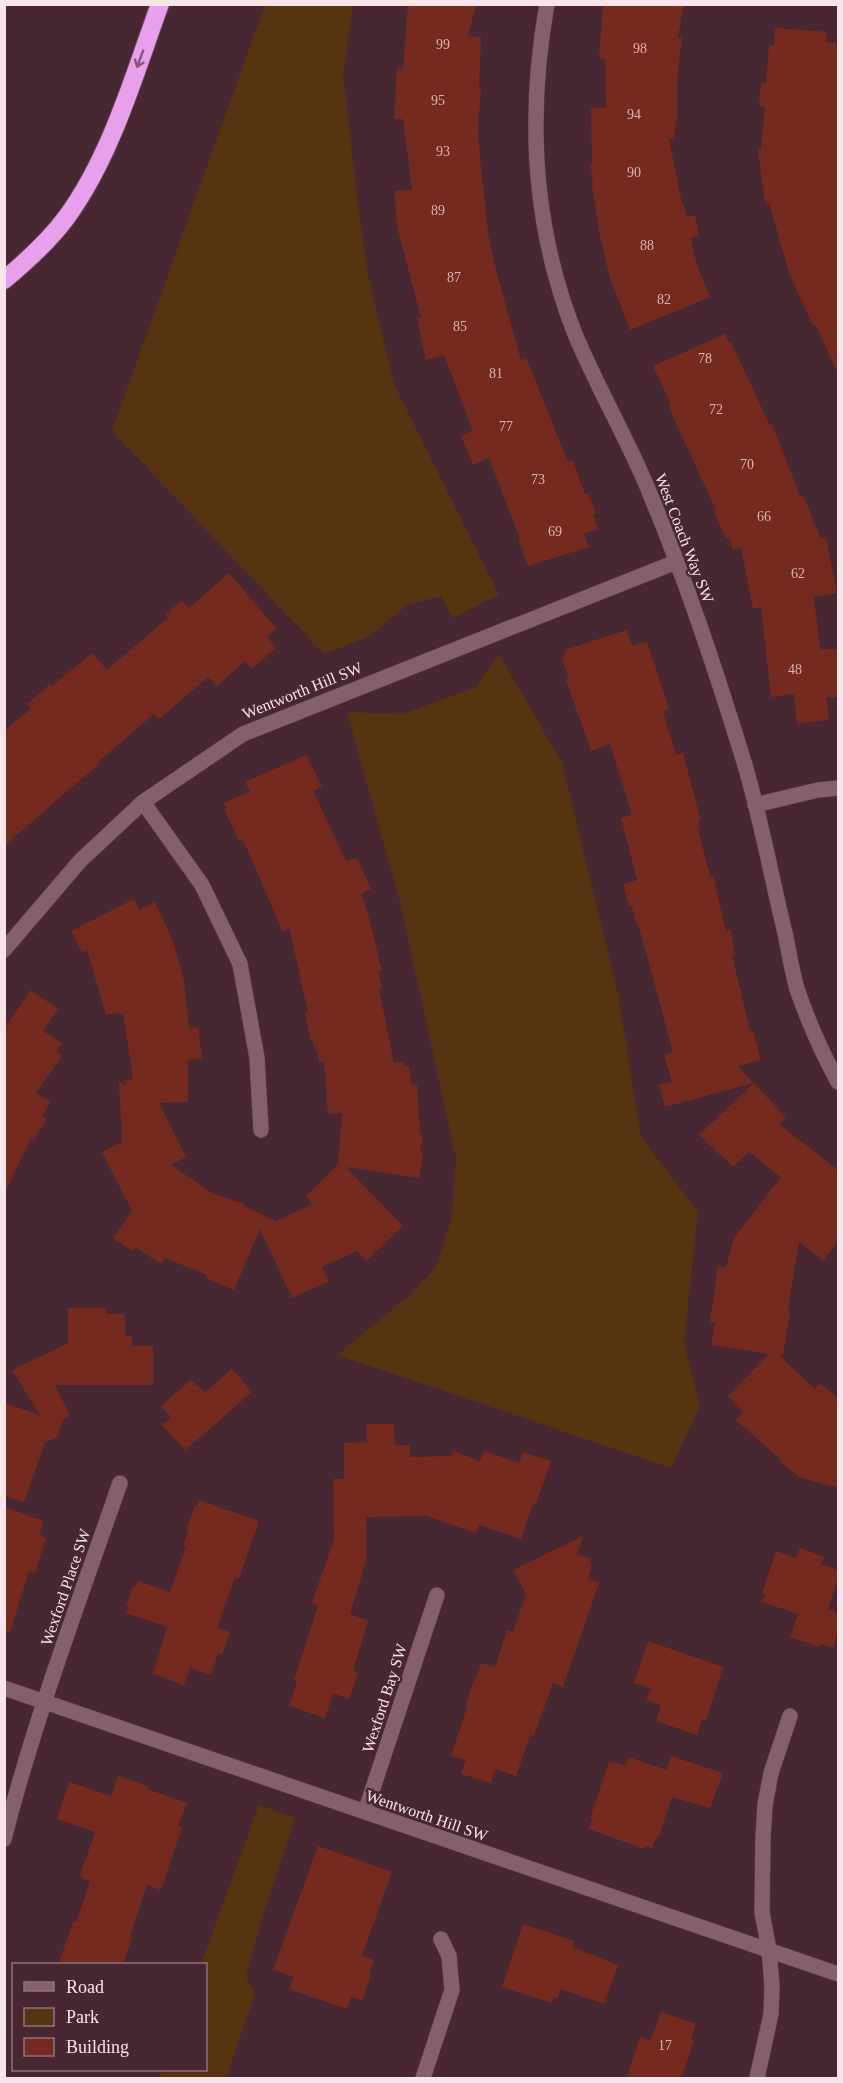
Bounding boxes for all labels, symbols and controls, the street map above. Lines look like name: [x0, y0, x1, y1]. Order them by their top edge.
house number: 99: [436, 37, 450, 52]
house number: 98: [633, 41, 647, 56]
one-way arrow: [134, 49, 145, 68]
house number: 95: [431, 93, 445, 108]
house number: 94: [627, 107, 641, 122]
house number: 93: [436, 144, 450, 159]
house number: 90: [627, 165, 641, 180]
house number: 89: [431, 203, 445, 218]
house number: 88: [640, 238, 654, 253]
house number: 87: [447, 270, 461, 285]
house number: 82: [657, 292, 671, 307]
house number: 85: [453, 319, 467, 334]
house number: 78: [698, 351, 712, 366]
house number: 81: [489, 366, 503, 381]
house number: 72: [709, 402, 723, 417]
house number: 77: [499, 419, 513, 434]
house number: 70: [740, 457, 754, 472]
street label: West Coach Way SW: [651, 471, 717, 606]
house number: 73: [531, 472, 545, 487]
house number: 66: [757, 509, 771, 524]
house number: 69: [548, 524, 562, 539]
house number: 62: [791, 566, 805, 581]
street label: Wentworth Hill SW: [240, 658, 365, 722]
house number: 48: [788, 662, 802, 677]
street label: Wexford Place SW: [38, 1526, 94, 1648]
street label: Wexford Bay SW: [359, 1641, 411, 1755]
street label: Wentworth Hill SW: [364, 1787, 491, 1845]
legend: [12, 1963, 207, 2071]
text: Road: [66, 1977, 104, 1997]
text: Park: [66, 2007, 99, 2027]
text: Building: [66, 2037, 129, 2057]
house number: 17: [658, 2038, 672, 2053]

